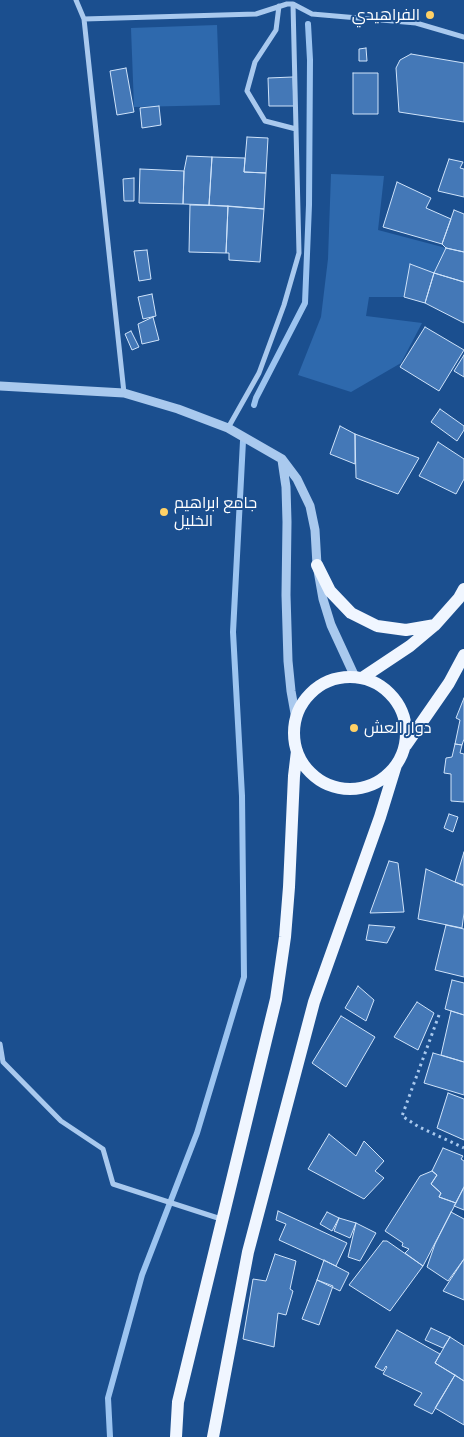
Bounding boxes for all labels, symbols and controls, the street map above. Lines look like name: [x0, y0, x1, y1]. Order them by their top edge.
place label: الفراهيدي: [352, 5, 420, 25]
marker: الفراهيدي: [424, 9, 436, 21]
place label: جامع ابراهيم الخليل: [174, 493, 257, 531]
marker: جامع ابراهيم الخليل: [158, 506, 170, 518]
place label: دوار العش: [364, 718, 431, 738]
marker: دوار العش: [348, 722, 360, 734]

